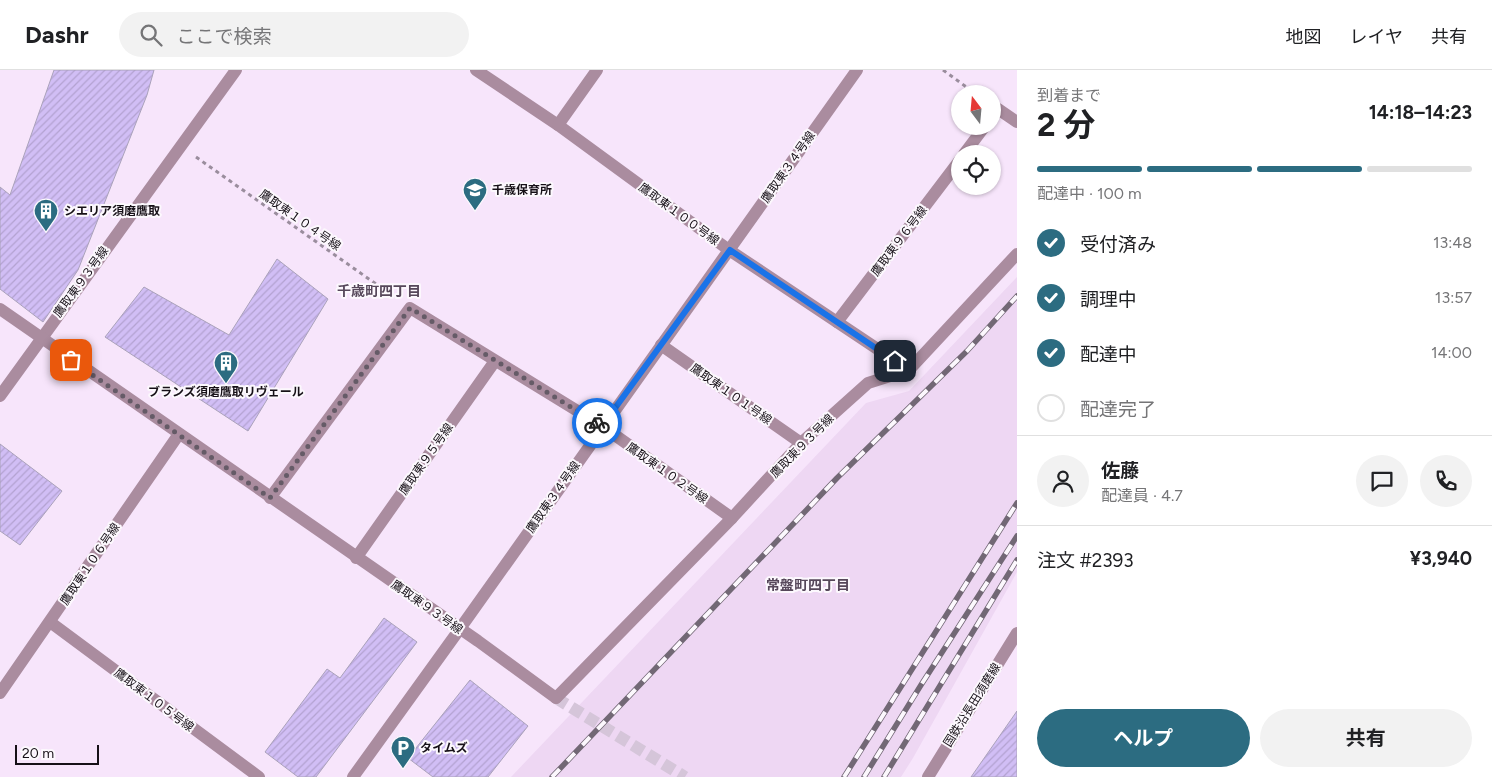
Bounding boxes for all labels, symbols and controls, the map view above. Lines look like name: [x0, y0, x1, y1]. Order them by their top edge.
search box: [119, 12, 469, 57]
text: Dashr: [25, 20, 89, 49]
icon: search: [137, 21, 165, 49]
text: ここで検索: [177, 25, 272, 48]
text: 地図: [1286, 26, 1322, 48]
text: レイヤ: [1350, 26, 1403, 48]
text: 共有: [1431, 26, 1467, 48]
north arrow: [951, 85, 1001, 135]
map controls: [951, 85, 1001, 195]
text: 到着まで: [1037, 86, 1101, 105]
text: 14:18–14:23: [1369, 101, 1472, 124]
text: 2 分: [1037, 106, 1095, 144]
street label: 鷹取東３４号線: [758, 129, 818, 205]
button: locate: [951, 145, 1001, 195]
school or university icon: 千歳保育所: [462, 177, 488, 211]
street label: 鷹取東１００号線: [636, 180, 722, 248]
place label: 千歳保育所: [492, 183, 552, 197]
text: 配達中 · 100 m: [1037, 184, 1142, 203]
street label: 鷹取東１０４号線: [257, 187, 343, 253]
building icon: シエリア須磨鷹取: [33, 198, 59, 232]
street label: 鷹取東９６号線: [868, 203, 930, 279]
place label: シエリア須磨鷹取: [64, 204, 160, 218]
icon: check: [1037, 229, 1065, 257]
text: 受付済み: [1080, 233, 1156, 256]
text: 13:48: [1433, 233, 1472, 252]
street label: 鷹取東９３号線: [51, 244, 111, 320]
district label: 千歳町四丁目: [337, 283, 421, 300]
icon: check: [1037, 284, 1065, 312]
text: 調理中: [1080, 288, 1137, 311]
text: 13:57: [1435, 288, 1472, 307]
pin: [50, 339, 92, 381]
icon: check: [1037, 339, 1065, 367]
pin: [874, 340, 916, 382]
text: 配達中: [1080, 343, 1137, 366]
text: 14:00: [1431, 343, 1472, 362]
icon: bag: [57, 346, 85, 374]
icon: home: [881, 347, 909, 375]
building icon: ブランズ須磨鷹取リヴェール: [213, 350, 239, 384]
street label: 鷹取東１０１号線: [688, 361, 774, 427]
place label: ブランズ須磨鷹取リヴェール: [148, 385, 304, 399]
courier: [572, 398, 622, 448]
text: 配達完了: [1080, 398, 1156, 421]
icon: bike: [583, 409, 611, 437]
street label: 鷹取東９３号線: [767, 411, 837, 481]
street label: 鷹取東９５号線: [396, 421, 456, 497]
street label: 鷹取東１０２号線: [624, 440, 710, 506]
button: person: [1037, 455, 1089, 507]
button: chat: [1356, 455, 1408, 507]
button: phone: [1420, 455, 1472, 507]
street label: 鷹取東３４号線: [523, 459, 583, 535]
text: 佐藤: [1101, 459, 1139, 482]
text: 配達員 · 4.7: [1101, 486, 1183, 505]
street label: 鷹取東１０６号線: [57, 520, 123, 608]
text: ¥3,940: [1410, 547, 1472, 570]
text: 注文 #2393: [1037, 549, 1134, 572]
street label: 鷹取東９３号線: [389, 577, 465, 637]
district label: 常盤町四丁目: [766, 577, 850, 594]
street label: 国鉄沿長田須磨線: [941, 661, 1003, 749]
street label: 鷹取東１０５号線: [111, 666, 197, 734]
button: ヘルプ: [1037, 709, 1250, 767]
button: 共有: [1260, 709, 1472, 767]
parking icon: タイムズ: [390, 735, 416, 769]
place label: タイムズ: [420, 741, 468, 755]
scale bar: [15, 742, 99, 765]
text: 20 m: [22, 745, 54, 762]

